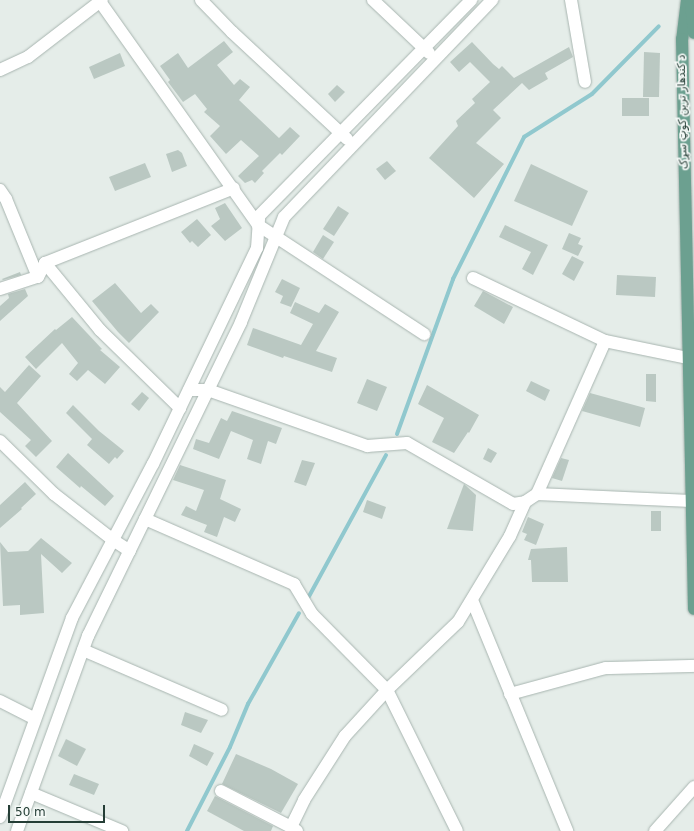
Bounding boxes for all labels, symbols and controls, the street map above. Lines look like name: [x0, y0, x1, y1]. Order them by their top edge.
street label: د کندهار ترين کوټ سړک: [675, 55, 691, 169]
scale bar: [10, 797, 107, 823]
text: 50 m: [15, 805, 46, 819]

